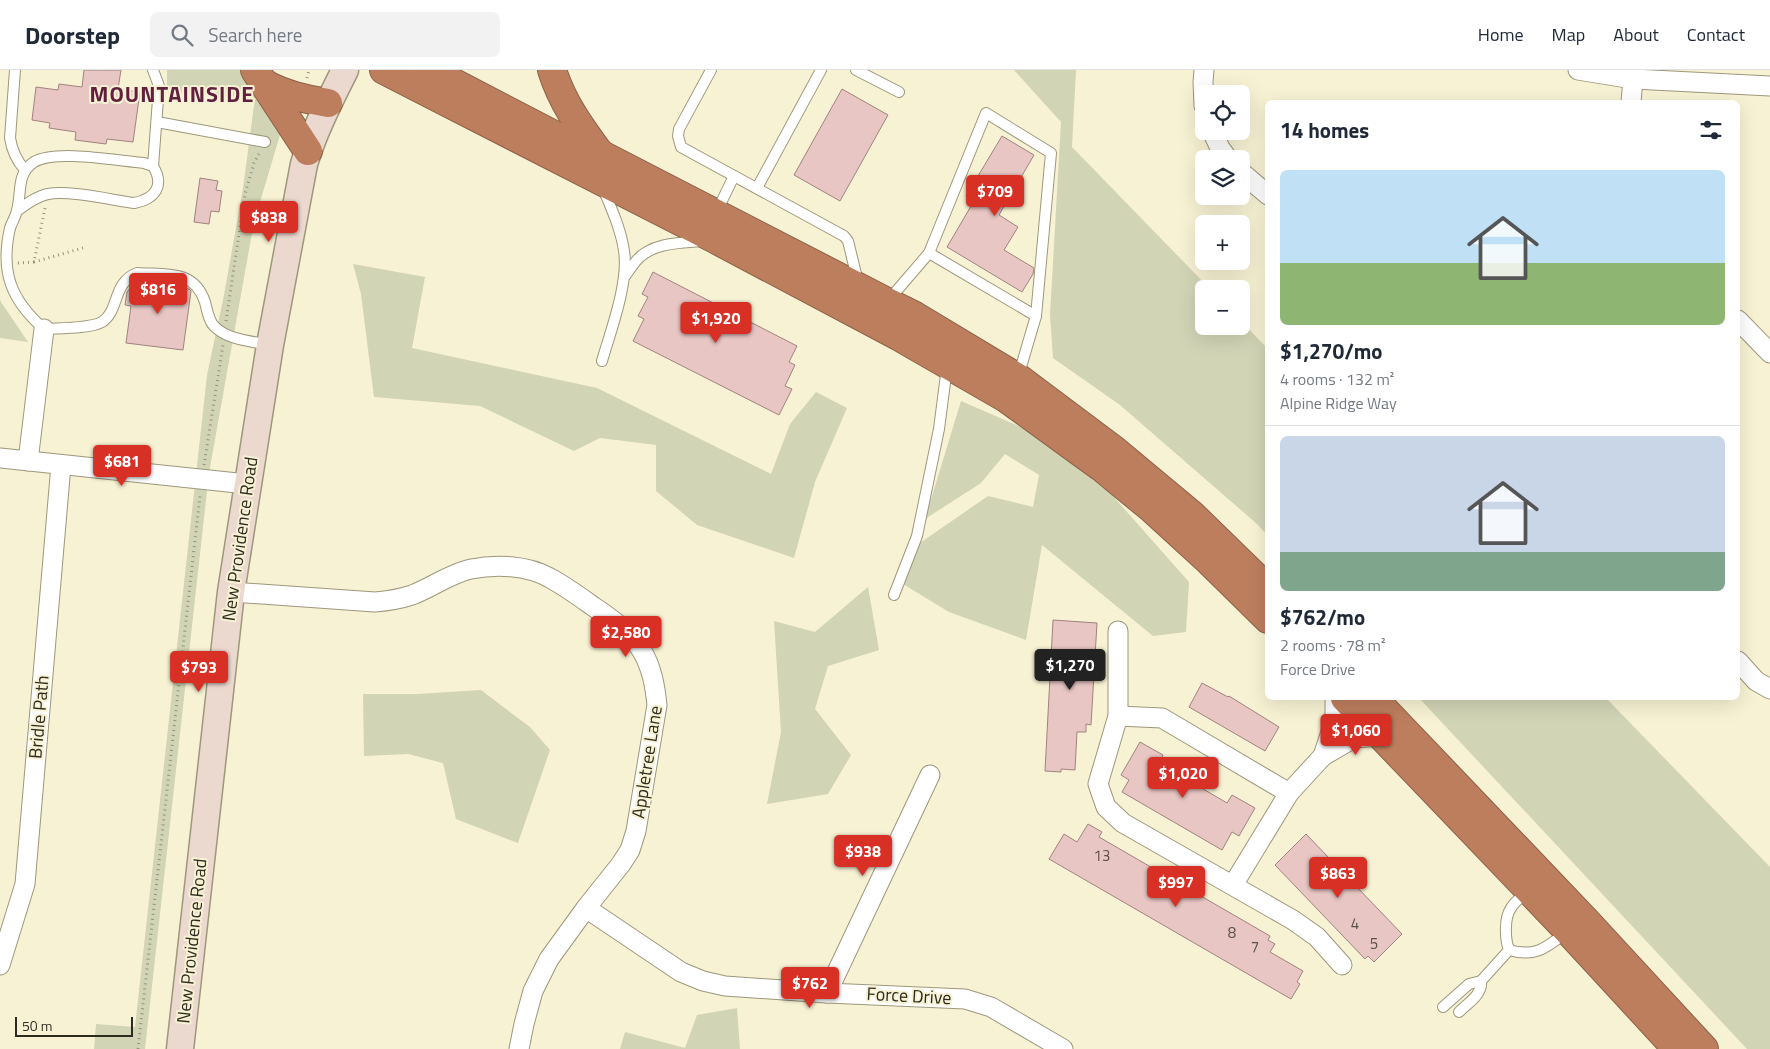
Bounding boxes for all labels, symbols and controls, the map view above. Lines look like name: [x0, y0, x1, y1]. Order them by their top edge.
search box: [150, 12, 500, 57]
text: Doorstep: [25, 17, 120, 53]
text: Search here: [208, 20, 302, 49]
icon: search: [168, 21, 196, 49]
text: Home: [1478, 21, 1524, 48]
text: Map: [1552, 21, 1585, 48]
text: About: [1613, 21, 1659, 48]
text: Contact: [1687, 21, 1745, 48]
district label: MOUNTAINSIDE: [90, 77, 254, 111]
map controls: [1195, 85, 1250, 335]
button: locate: [1195, 85, 1250, 140]
text: 14 homes: [1280, 114, 1369, 146]
icon: filters: [1697, 116, 1725, 144]
button: layers: [1195, 150, 1250, 205]
pin: $709: [965, 174, 1025, 217]
text: $709: [977, 179, 1013, 203]
pin: $838: [239, 200, 299, 243]
icon: home: [1458, 203, 1548, 293]
text: $838: [251, 205, 287, 229]
button: +: [1195, 215, 1250, 270]
pin: $816: [128, 272, 188, 315]
text: $816: [140, 277, 176, 301]
button: −: [1195, 280, 1250, 335]
pin: $1,920: [675, 302, 757, 344]
text: $1,920: [691, 306, 741, 330]
text: $1,270/mo: [1280, 335, 1382, 367]
text: 4 rooms · 132 m²: [1280, 367, 1394, 391]
text: Alpine Ridge Way: [1280, 391, 1397, 415]
pin: $681: [92, 444, 152, 487]
text: $681: [104, 449, 140, 473]
street label: New Providence Road: [215, 455, 264, 623]
icon: home: [1458, 468, 1548, 558]
text: $762/mo: [1280, 601, 1365, 633]
pin: $2,580: [585, 616, 667, 658]
text: $2,580: [601, 620, 651, 644]
text: 2 rooms · 78 m²: [1280, 633, 1385, 657]
pin: $1,270: [1029, 648, 1111, 691]
pin: $793: [169, 650, 229, 693]
text: $1,270: [1045, 653, 1095, 677]
text: $793: [181, 655, 217, 679]
text: Force Drive: [1280, 657, 1355, 681]
street label: Bridle Path: [21, 674, 56, 760]
street label: Appletree Lane: [624, 704, 669, 820]
pin: $1,060: [1315, 714, 1397, 756]
text: $1,060: [1331, 718, 1381, 742]
pin: $1,020: [1142, 756, 1224, 799]
text: $1,020: [1158, 761, 1208, 785]
pin: $938: [833, 834, 893, 877]
text: $938: [845, 839, 881, 863]
house number: 13: [1094, 844, 1110, 867]
pin: $863: [1308, 856, 1368, 899]
street label: New Providence Road: [169, 857, 214, 1025]
text: $863: [1320, 861, 1356, 885]
pin: $997: [1146, 866, 1206, 908]
text: $997: [1158, 870, 1194, 894]
house number: 4: [1351, 912, 1359, 935]
house number: 8: [1228, 921, 1236, 944]
house number: 5: [1370, 932, 1378, 955]
house number: 7: [1251, 935, 1259, 958]
pin: $762: [780, 966, 840, 1009]
text: $762: [792, 971, 828, 995]
street label: Force Drive: [866, 980, 952, 1011]
scale bar: [15, 1014, 132, 1037]
text: 50 m: [22, 1015, 52, 1036]

